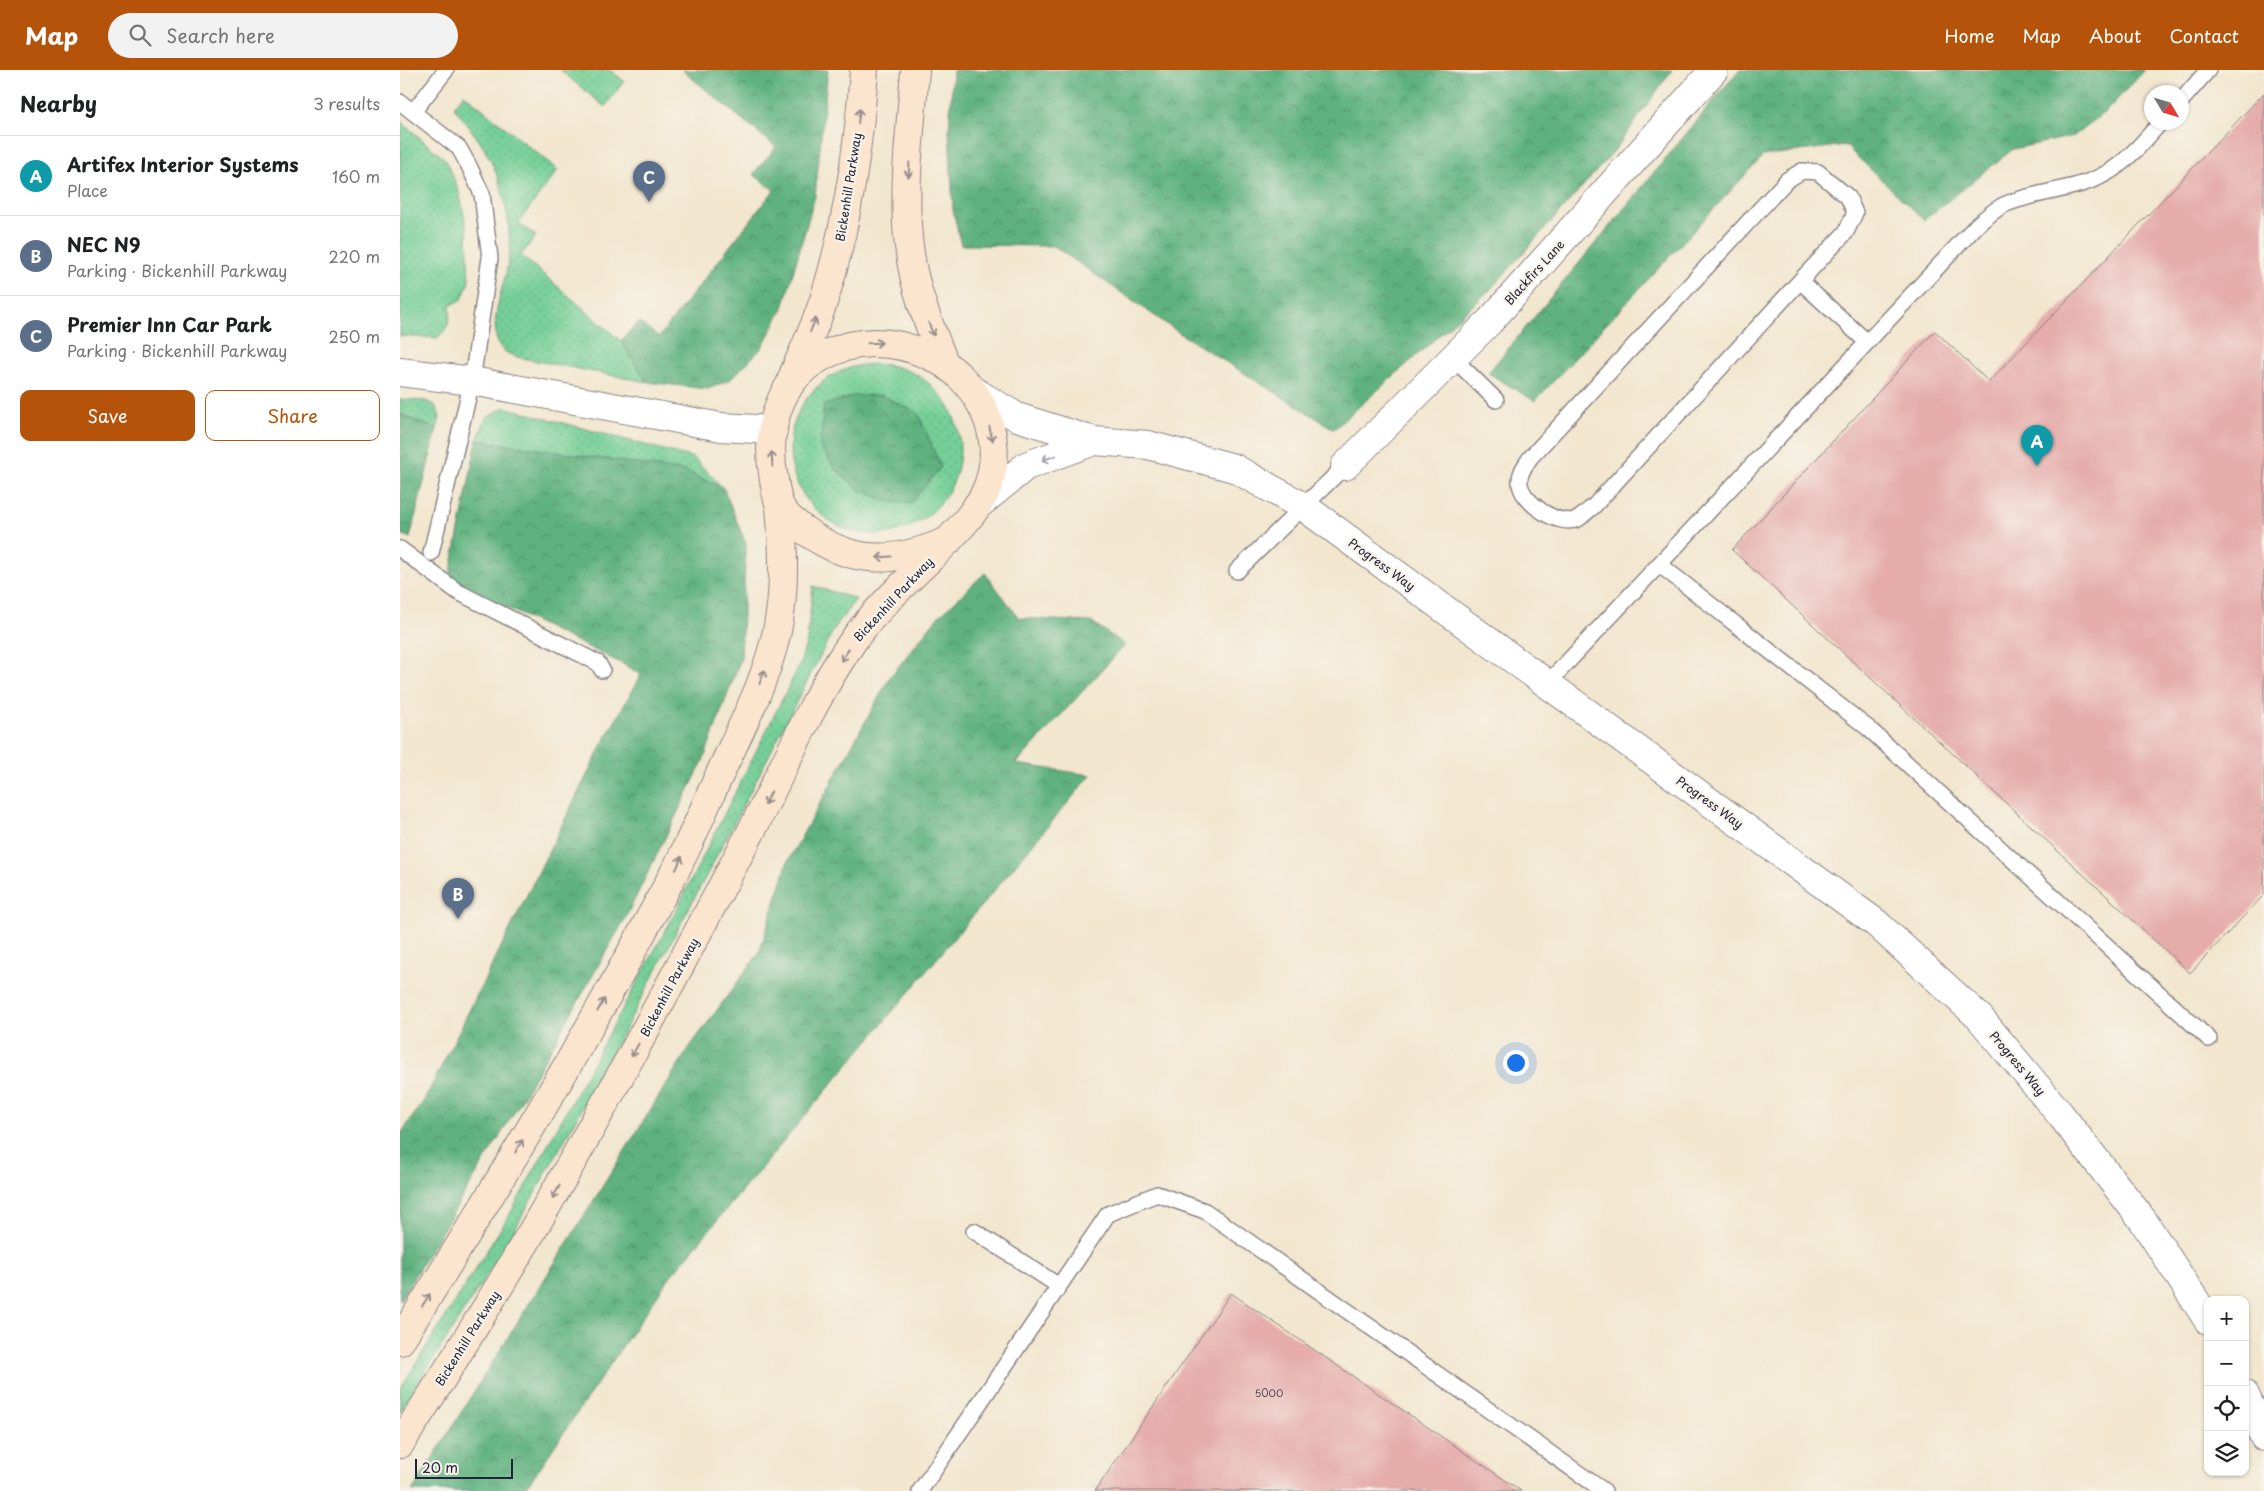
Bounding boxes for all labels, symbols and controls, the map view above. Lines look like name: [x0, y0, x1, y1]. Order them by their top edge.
search box: [108, 13, 458, 58]
text: Map: [25, 17, 78, 53]
icon: search: [126, 21, 154, 49]
text: Search here: [166, 21, 275, 49]
text: Home: [1944, 22, 1994, 49]
text: Map: [2022, 22, 2061, 49]
text: About: [2089, 22, 2141, 49]
text: Contact: [2169, 22, 2239, 49]
north arrow: [2144, 85, 2189, 130]
text: Nearby: [20, 87, 97, 119]
text: 3 results: [313, 91, 380, 115]
one-way arrow: [854, 108, 864, 124]
street label: Bickenhill Parkway: [831, 131, 865, 243]
text: Artifex Interior Systems: [67, 150, 299, 178]
pin: C: [633, 161, 665, 202]
one-way arrow: [904, 161, 913, 177]
text: A: [30, 164, 42, 188]
text: 160 m: [332, 164, 380, 188]
text: Place: [67, 178, 108, 202]
text: NEC N9: [67, 230, 140, 258]
street label: Blackfirs Lane: [1500, 235, 1568, 309]
text: B: [31, 244, 41, 268]
text: 220 m: [329, 244, 380, 268]
text: Parking · Bickenhill Parkway: [67, 258, 287, 282]
text: Premier Inn Car Park: [67, 310, 272, 338]
one-way arrow: [809, 318, 819, 333]
one-way arrow: [927, 321, 936, 336]
text: C: [30, 324, 42, 348]
text: 250 m: [329, 324, 380, 348]
text: Parking · Bickenhill Parkway: [67, 338, 287, 362]
one-way arrow: [867, 338, 883, 347]
button: Save: [20, 390, 195, 441]
button: Share: [205, 390, 380, 441]
pin: A: [2021, 425, 2053, 466]
one-way arrow: [987, 426, 996, 442]
one-way arrow: [767, 451, 776, 467]
one-way arrow: [1041, 454, 1057, 463]
street label: Progress Way: [1345, 534, 1419, 595]
street label: Bickenhill Parkway: [849, 553, 937, 645]
one-way arrow: [876, 553, 892, 562]
one-way arrow: [840, 647, 850, 661]
one-way arrow: [758, 670, 767, 685]
street label: Progress Way: [1673, 772, 1747, 833]
one-way arrow: [763, 790, 772, 805]
one-way arrow: [675, 856, 684, 871]
pin: B: [442, 878, 474, 919]
street label: Bickenhill Parkway: [635, 934, 703, 1040]
one-way arrow: [596, 999, 606, 1013]
street label: Progress Way: [1986, 1027, 2050, 1099]
one-way arrow: [630, 1042, 639, 1057]
your location: [1503, 1050, 1529, 1076]
one-way arrow: [515, 1139, 525, 1153]
one-way arrow: [551, 1184, 561, 1199]
street label: Bickenhill Parkway: [430, 1287, 504, 1389]
one-way arrow: [421, 1293, 431, 1307]
map controls: [2204, 1296, 2249, 1476]
button: +: [2204, 1296, 2249, 1341]
button: −: [2204, 1341, 2249, 1386]
house number: 5000: [1255, 1385, 1283, 1400]
button: locate: [2204, 1386, 2249, 1431]
button: layers: [2204, 1431, 2249, 1476]
scale bar: [415, 1456, 512, 1479]
text: 20 m: [422, 1457, 458, 1478]

